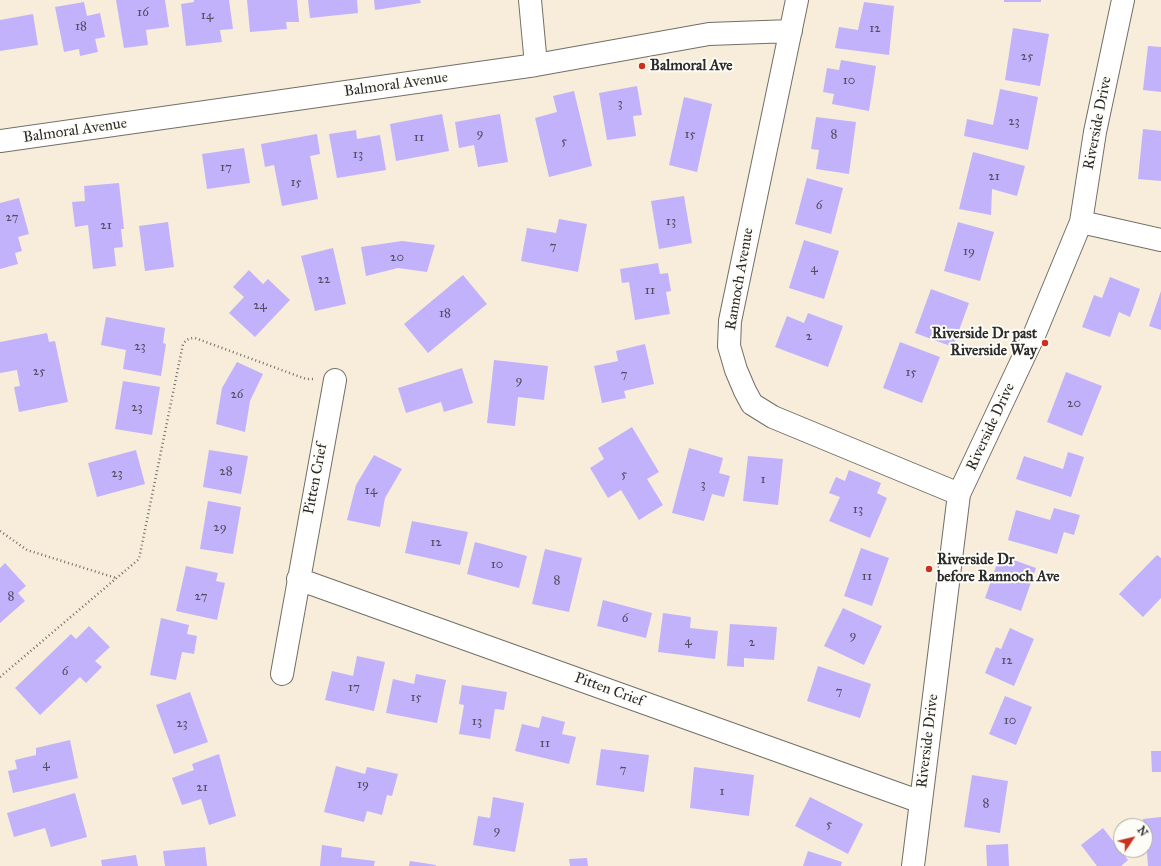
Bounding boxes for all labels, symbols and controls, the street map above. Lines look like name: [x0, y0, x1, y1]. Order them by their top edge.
house number: 16: [137, 5, 149, 21]
house number: 14: [201, 8, 213, 24]
house number: 18: [75, 19, 87, 35]
house number: 12: [869, 21, 881, 37]
house number: 25: [1021, 49, 1033, 65]
place label: Balmoral Ave: [650, 57, 732, 75]
marker: Balmoral Ave: [637, 61, 647, 71]
street label: Balmoral Avenue: [343, 69, 449, 101]
house number: 10: [843, 73, 855, 89]
street label: Riverside Drive: [1080, 75, 1116, 171]
house number: 3: [617, 96, 623, 112]
house number: 23: [1008, 114, 1020, 130]
street label: Balmoral Avenue: [22, 115, 128, 147]
house number: 9: [477, 126, 483, 142]
house number: 15: [684, 127, 696, 143]
house number: 8: [831, 127, 837, 143]
house number: 11: [414, 130, 424, 146]
house number: 5: [561, 134, 567, 150]
house number: 13: [353, 147, 363, 163]
house number: 17: [220, 160, 232, 176]
house number: 21: [988, 169, 1000, 185]
house number: 15: [290, 175, 302, 191]
house number: 6: [816, 198, 822, 214]
house number: 27: [6, 210, 18, 226]
house number: 13: [666, 214, 676, 230]
house number: 21: [100, 218, 112, 234]
street label: Rannoch Avenue: [722, 226, 758, 332]
house number: 7: [550, 239, 556, 255]
house number: 19: [963, 244, 975, 260]
house number: 20: [390, 250, 404, 266]
house number: 4: [810, 261, 818, 277]
house number: 22: [318, 272, 330, 288]
house number: 11: [645, 283, 655, 299]
house number: 24: [253, 298, 267, 314]
house number: 18: [439, 306, 451, 322]
place label: Riverside Dr past Riverside Way: [932, 325, 1037, 360]
house number: 2: [806, 329, 812, 345]
marker: Riverside Dr past Riverside Way: [1040, 338, 1050, 348]
house number: 23: [134, 339, 146, 355]
house number: 25: [33, 364, 45, 380]
house number: 15: [905, 365, 917, 381]
house number: 7: [621, 367, 627, 383]
house number: 9: [516, 373, 522, 389]
street label: Riverside Drive: [963, 380, 1019, 474]
house number: 26: [230, 387, 244, 403]
house number: 20: [1067, 396, 1081, 412]
house number: 23: [131, 400, 143, 416]
street label: Pitten Crief: [300, 442, 332, 516]
house number: 28: [219, 464, 233, 480]
house number: 23: [111, 466, 123, 482]
house number: 5: [621, 467, 627, 483]
house number: 1: [760, 472, 766, 488]
house number: 3: [700, 477, 706, 493]
house number: 14: [365, 483, 377, 499]
house number: 13: [853, 502, 863, 518]
house number: 29: [213, 520, 227, 536]
house number: 12: [430, 535, 442, 551]
place label: Riverside Dr before Rannoch Ave: [937, 551, 1060, 586]
house number: 10: [491, 557, 503, 573]
marker: Riverside Dr before Rannoch Ave: [924, 564, 934, 574]
house number: 11: [862, 569, 872, 585]
house number: 8: [554, 573, 560, 589]
house number: 8: [8, 589, 14, 605]
house number: 27: [194, 589, 208, 605]
house number: 6: [622, 611, 628, 627]
house number: 9: [850, 628, 856, 644]
house number: 4: [684, 634, 692, 650]
house number: 2: [749, 635, 755, 651]
house number: 12: [1001, 653, 1013, 669]
house number: 6: [62, 664, 68, 680]
street label: Pitten Crief: [572, 669, 646, 711]
house number: 17: [348, 680, 360, 696]
house number: 7: [836, 684, 842, 700]
house number: 15: [410, 690, 422, 706]
street label: Riverside Drive: [913, 693, 943, 789]
house number: 10: [1004, 713, 1016, 729]
house number: 13: [472, 714, 482, 730]
house number: 23: [176, 716, 188, 732]
house number: 11: [540, 736, 550, 752]
house number: 4: [42, 757, 50, 773]
house number: 7: [620, 762, 626, 778]
house number: 19: [357, 777, 369, 793]
house number: 21: [196, 780, 208, 796]
house number: 1: [719, 784, 725, 800]
house number: 8: [983, 796, 989, 812]
house number: 5: [826, 817, 832, 833]
north arrow: [1113, 818, 1153, 858]
house number: 9: [494, 823, 500, 839]
text: N: [1134, 824, 1150, 839]

